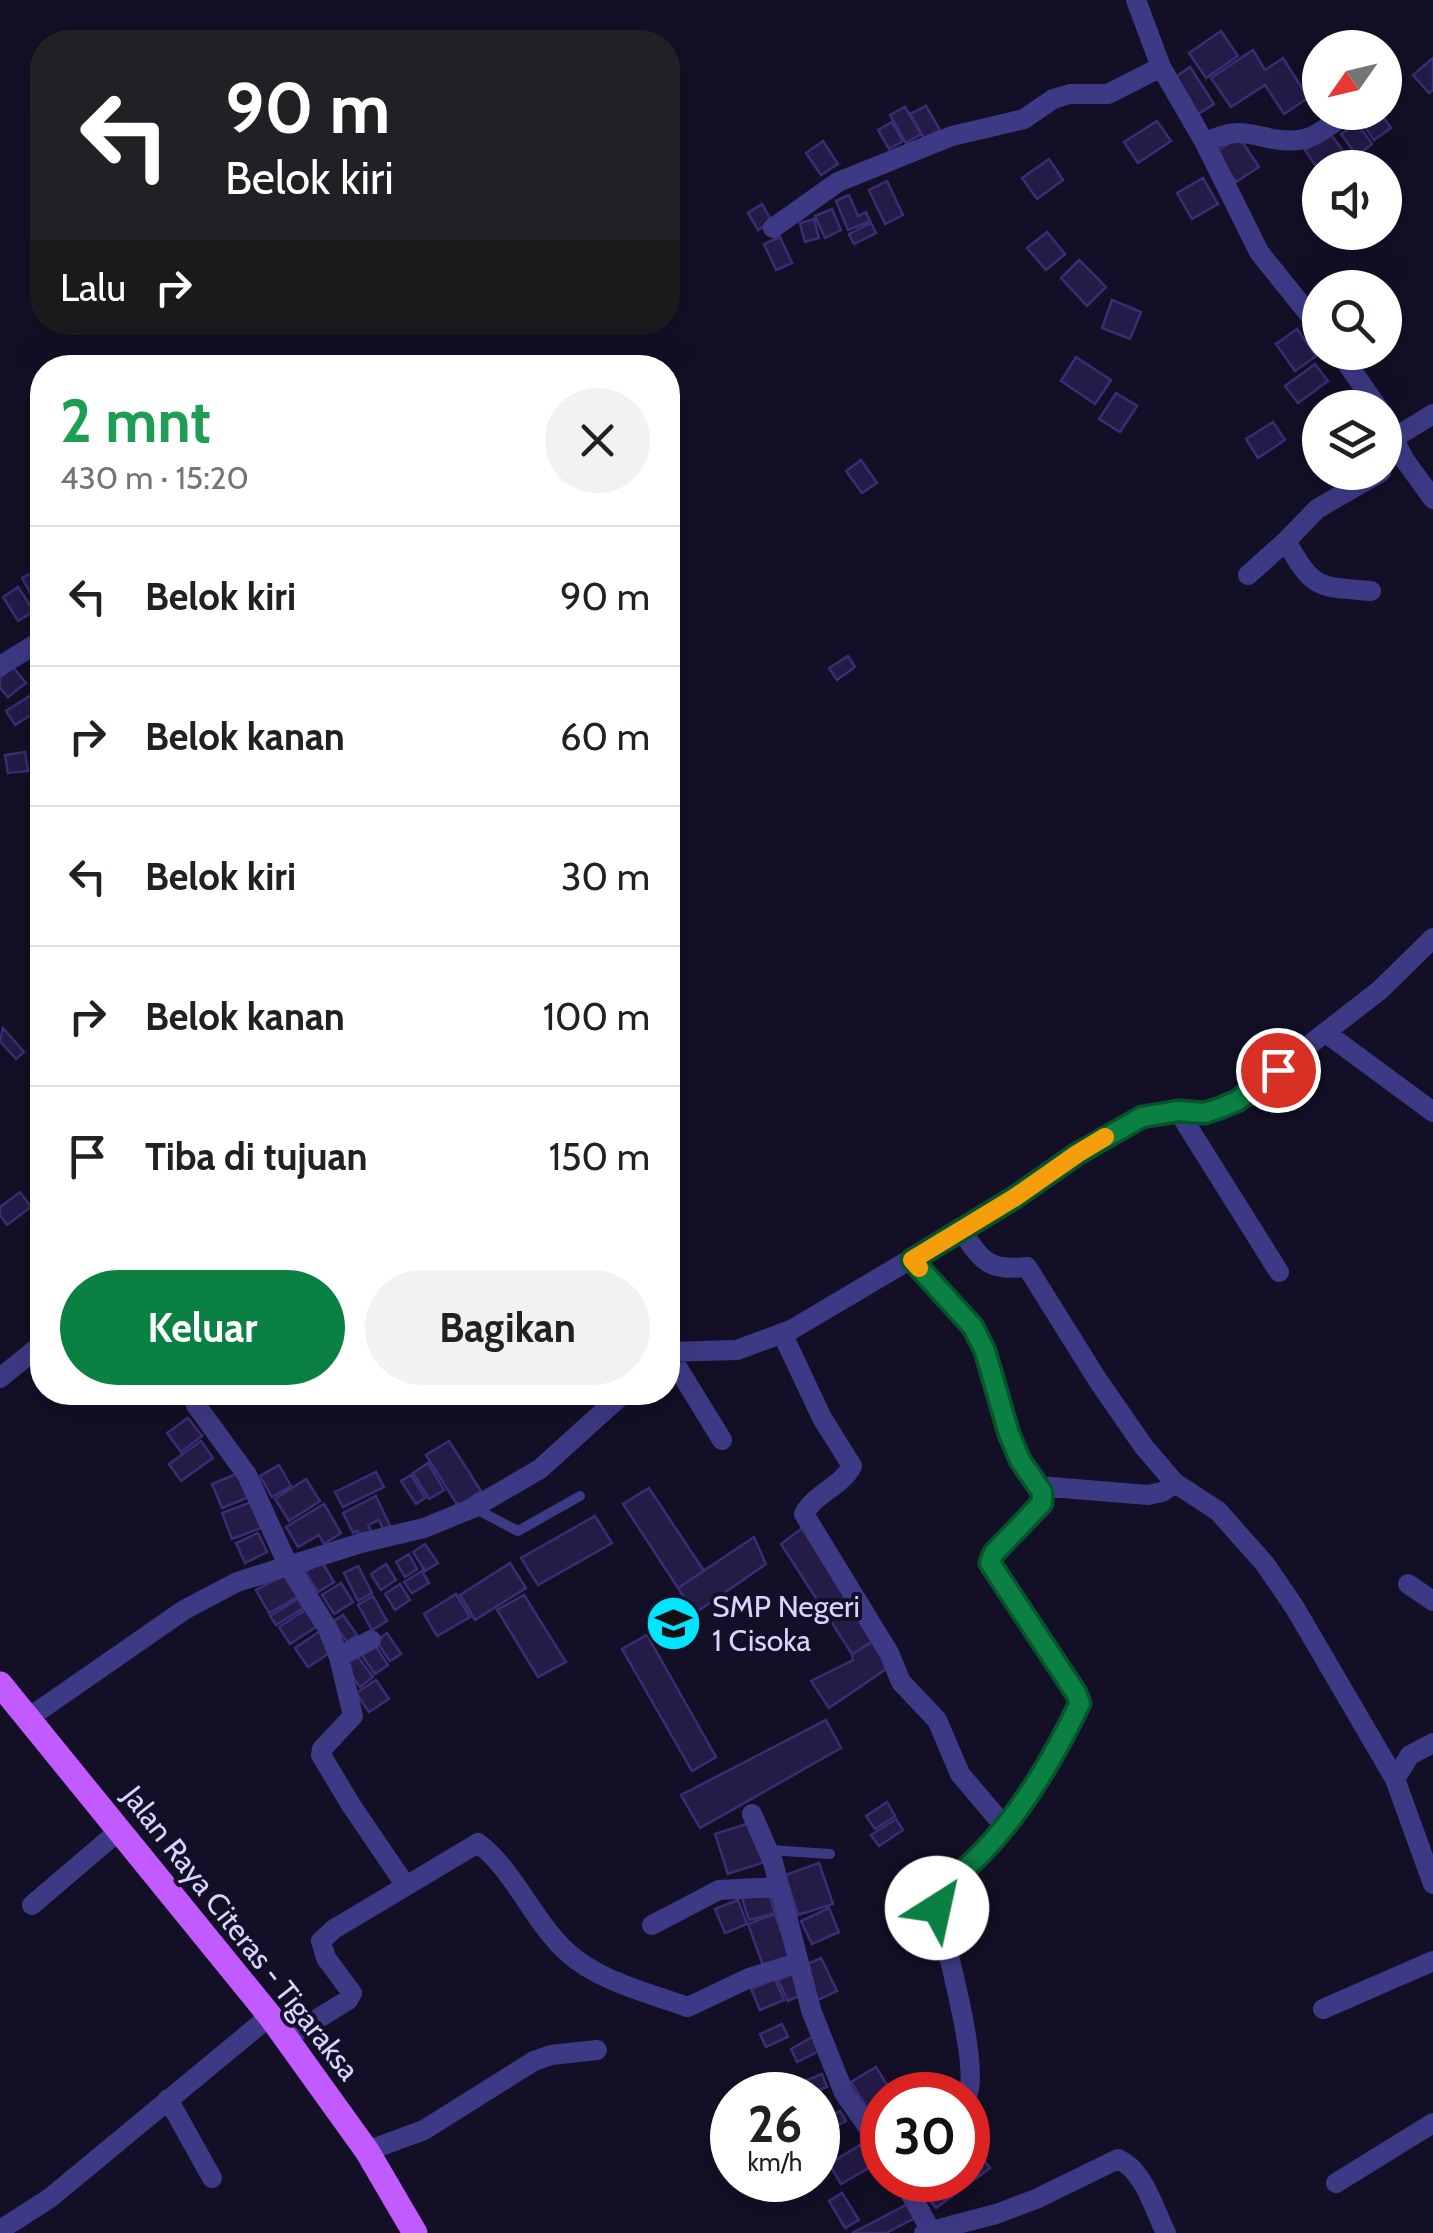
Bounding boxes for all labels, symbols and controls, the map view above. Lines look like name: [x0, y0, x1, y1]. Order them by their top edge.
north arrow: [1302, 30, 1402, 130]
map controls: [1302, 30, 1402, 490]
text: 90 m: [225, 65, 390, 151]
icon: left: [60, 70, 190, 200]
button: sound: [1302, 150, 1402, 250]
text: Belok kiri: [225, 151, 394, 205]
icon: right: [146, 260, 201, 315]
text: Lalu: [60, 264, 126, 311]
button: search: [1302, 270, 1402, 370]
text: 2 mnt: [60, 384, 211, 457]
button: close: [545, 388, 650, 493]
button: layers: [1302, 390, 1402, 490]
text: 430 m · 15:20: [60, 458, 249, 497]
icon: left: [60, 569, 115, 624]
text: Belok kiri: [145, 573, 296, 620]
text: 90 m: [560, 573, 650, 620]
icon: right: [60, 709, 115, 764]
text: Belok kanan: [145, 713, 345, 760]
text: 60 m: [560, 713, 650, 760]
icon: left: [60, 849, 115, 904]
text: Belok kiri: [145, 853, 296, 900]
text: 30 m: [561, 853, 650, 900]
icon: right: [60, 989, 115, 1044]
text: Belok kanan: [145, 993, 345, 1040]
text: 100 m: [543, 993, 650, 1040]
pin: [1236, 1028, 1321, 1113]
icon: arrive: [1251, 1043, 1306, 1098]
icon: arrive: [60, 1129, 115, 1184]
text: Tiba di tujuan: [145, 1133, 367, 1180]
text: 150 m: [549, 1133, 650, 1180]
button: Keluar: [60, 1270, 345, 1385]
button: Bagikan: [365, 1270, 650, 1385]
place label: SMP Negeri 1 Cisoka: [712, 1588, 860, 1659]
school or university icon: SMP Negeri 1 Cisoka: [643, 1593, 703, 1653]
street label: Jalan Raya Citeras - Tigaraksa: [114, 1778, 368, 2088]
position arrow: [885, 1856, 989, 1960]
speed limit sign: 30: [860, 2072, 990, 2202]
text: 26: [748, 2094, 802, 2155]
text: km/h: [748, 2147, 802, 2177]

